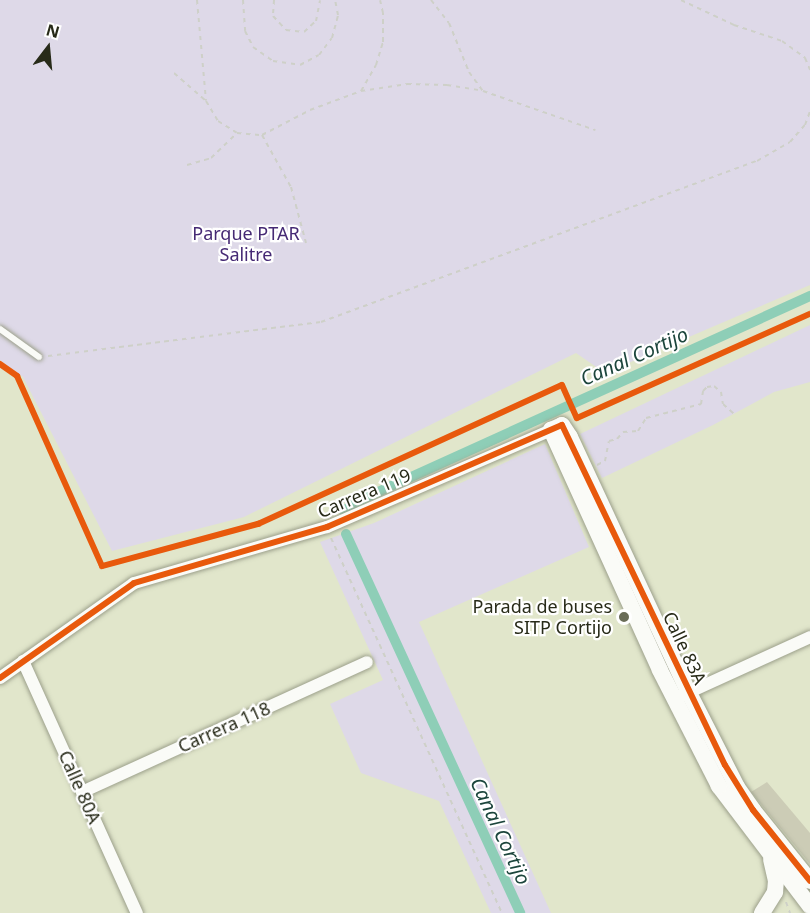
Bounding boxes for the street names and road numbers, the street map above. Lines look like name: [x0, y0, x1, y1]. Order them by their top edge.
street label: Carrera 119: [314, 464, 414, 522]
street label: Calle 83A: [659, 608, 711, 688]
street label: Carrera 118: [174, 697, 274, 757]
street label: Calle 80A: [54, 747, 106, 827]

